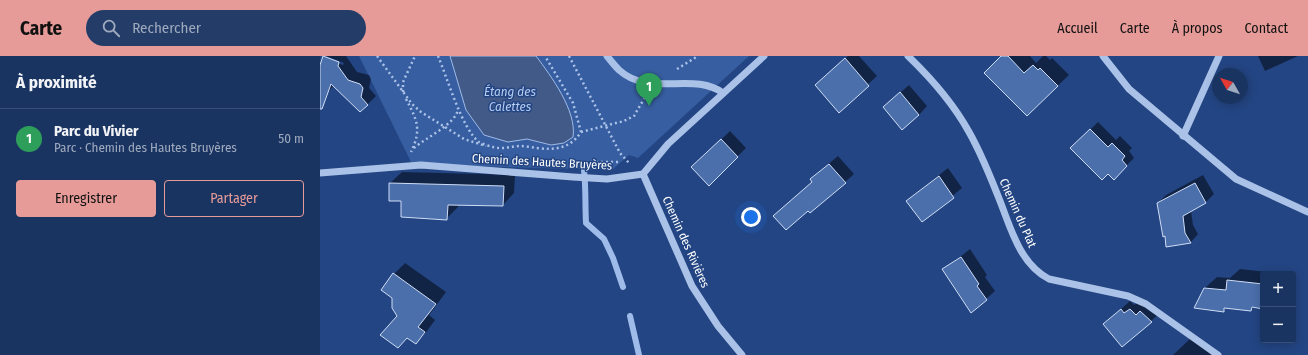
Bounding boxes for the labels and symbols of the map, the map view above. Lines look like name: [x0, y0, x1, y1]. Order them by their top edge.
north arrow: [1212, 68, 1248, 104]
pin: 1: [636, 73, 662, 106]
water label: Étang des Calettes: [484, 84, 536, 114]
street label: Chemin des Hautes Bruyères: [472, 151, 612, 173]
street label: Chemin du Plat: [997, 176, 1040, 250]
street label: Chemin des Rivières: [660, 194, 712, 290]
your location: [741, 207, 761, 227]

